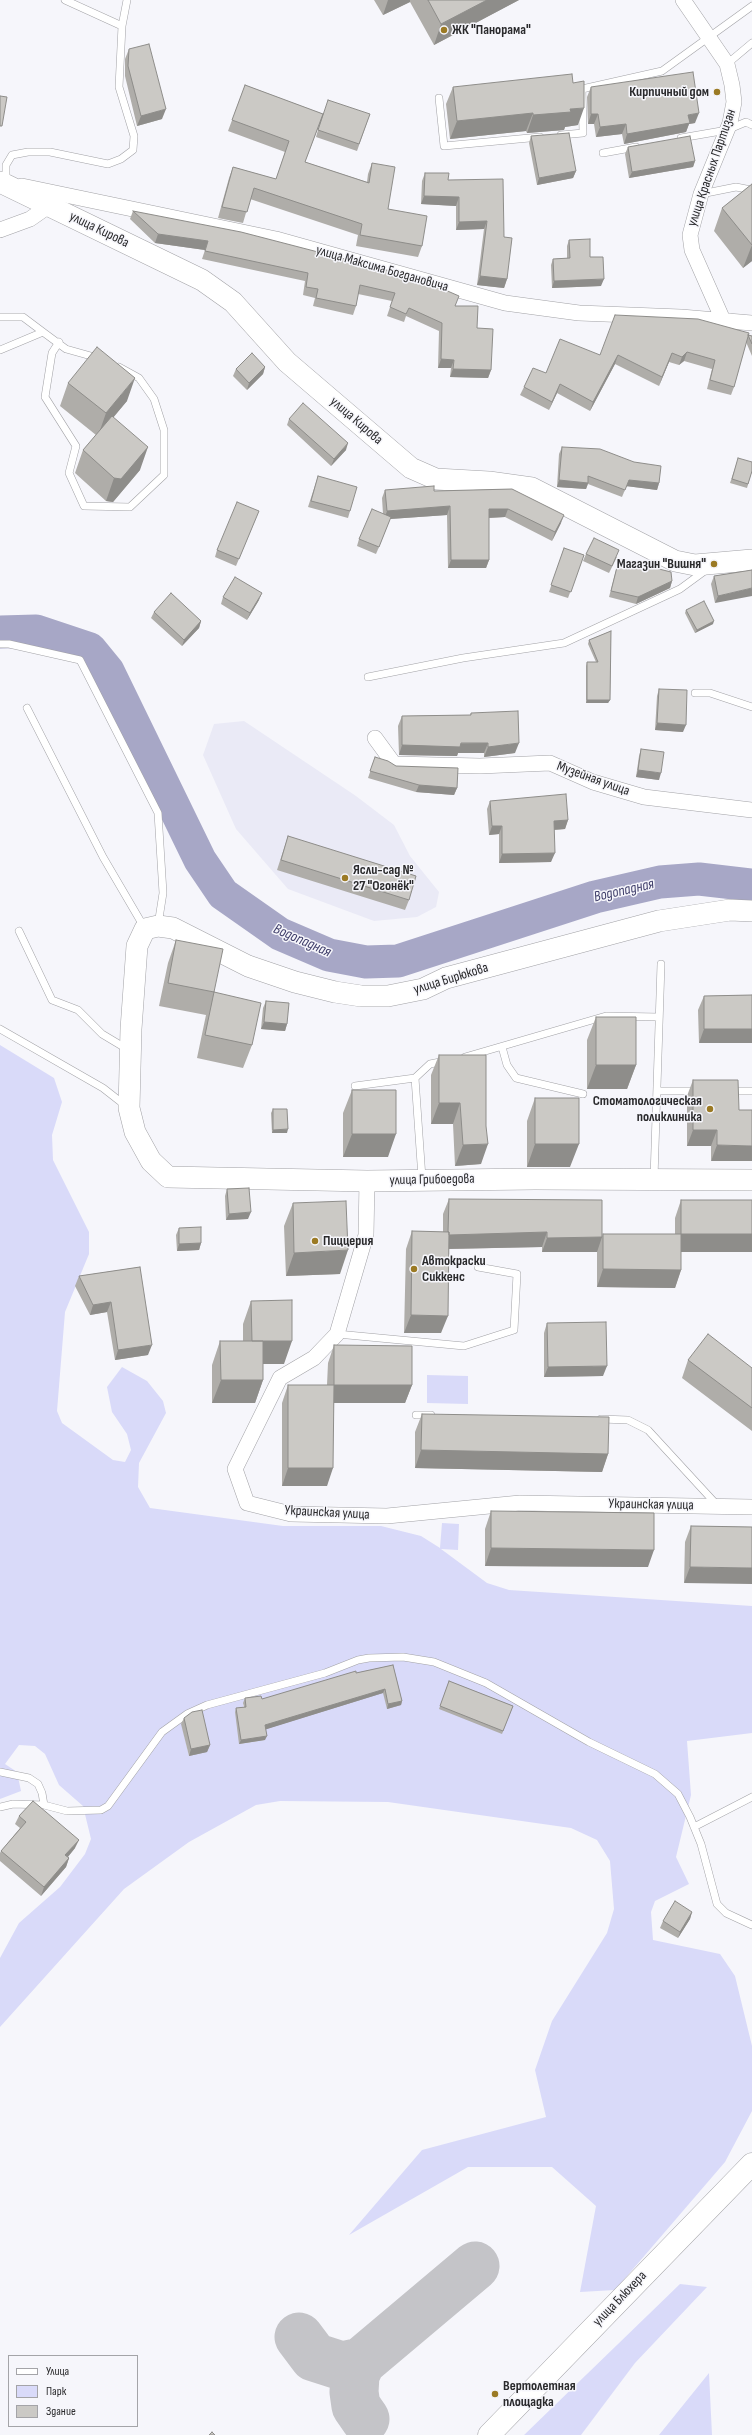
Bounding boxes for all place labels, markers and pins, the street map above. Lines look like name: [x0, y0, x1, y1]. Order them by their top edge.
place label: ЖК "Панорама": [452, 22, 531, 38]
marker: ЖК "Панорама": [439, 25, 449, 35]
place label: Кирпичный дом: [629, 84, 709, 100]
marker: Кирпичный дом: [712, 87, 722, 97]
place label: Магазин "Вишня": [617, 556, 706, 572]
marker: Магазин "Вишня": [709, 559, 719, 569]
place label: Ясли-сад № 27 "Огонёк": [353, 862, 414, 894]
marker: Ясли-сад № 27 "Огонёк": [340, 873, 350, 883]
place label: Стоматологическая поликлиника: [593, 1093, 702, 1126]
marker: Стоматологическая поликлиника: [705, 1104, 715, 1114]
place label: Пиццерия: [323, 1233, 373, 1249]
marker: Пиццерия: [310, 1236, 320, 1246]
place label: Автокраски Сиккенс: [422, 1253, 486, 1286]
marker: Автокраски Сиккенс: [409, 1264, 419, 1274]
place label: Вертолетная площадка: [503, 2378, 576, 2410]
marker: Вертолетная площадка: [490, 2389, 500, 2399]

